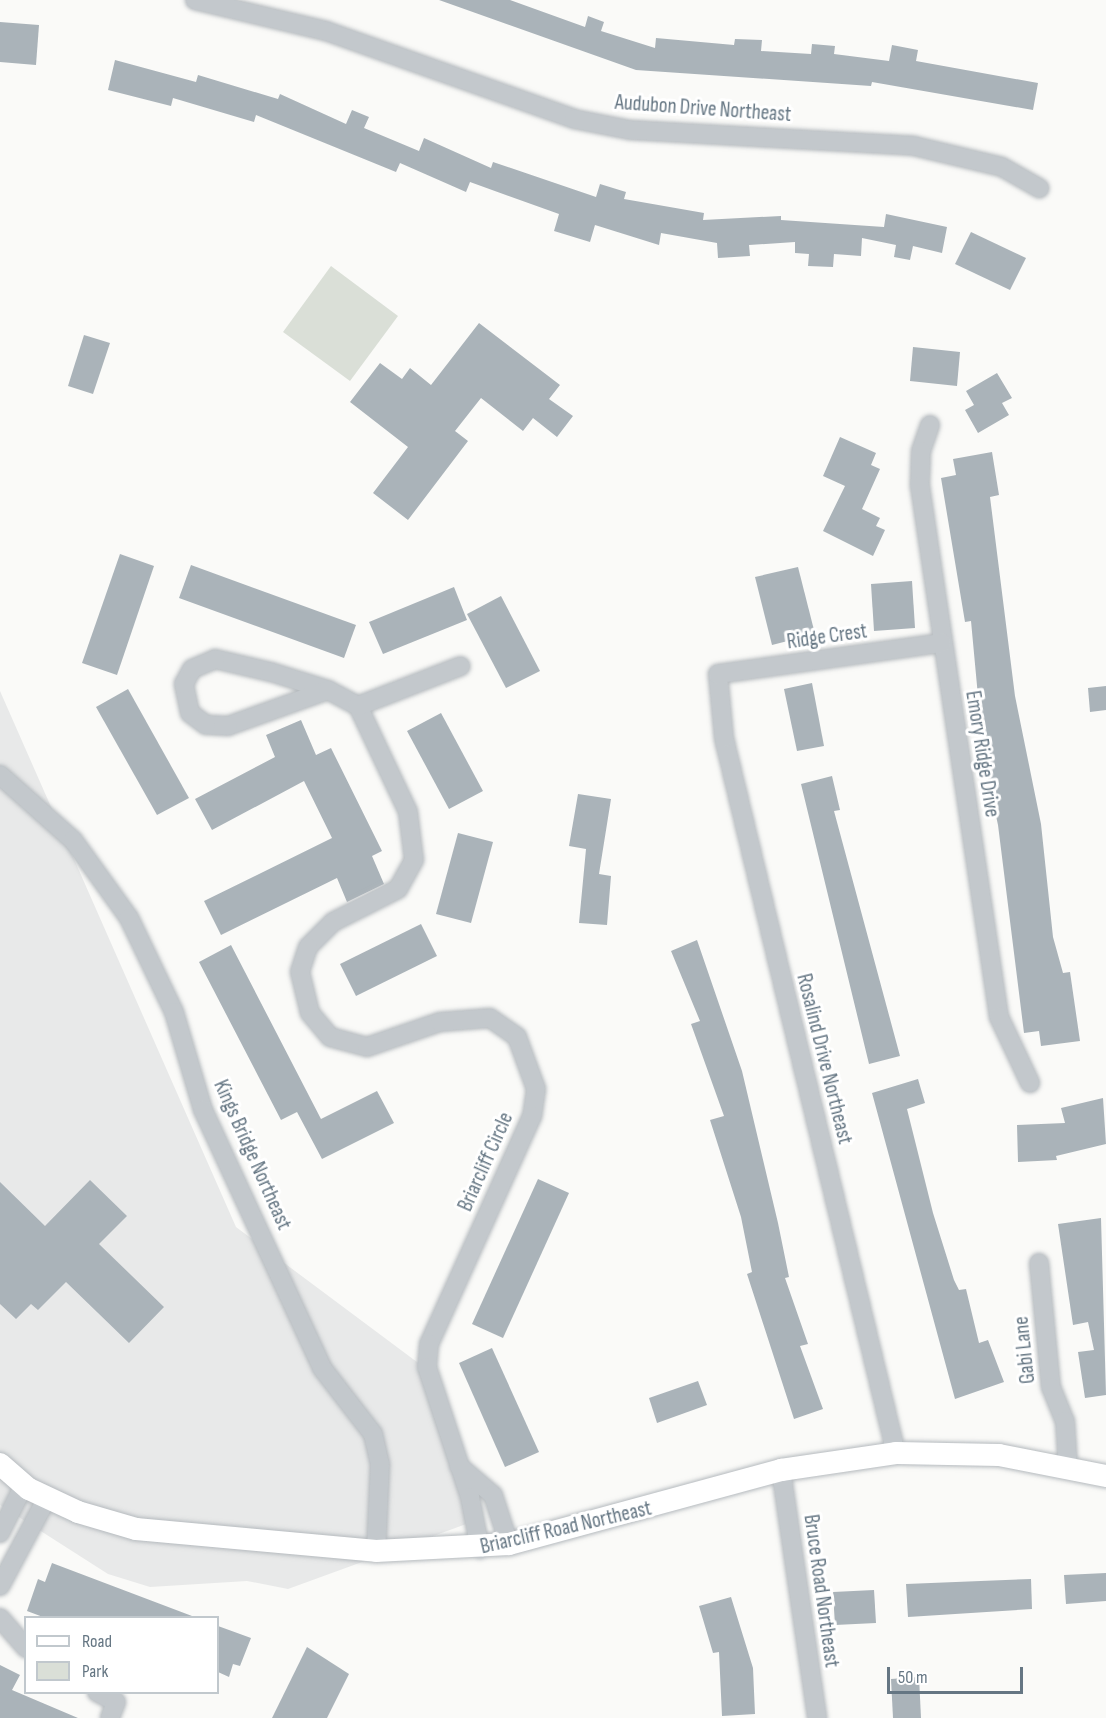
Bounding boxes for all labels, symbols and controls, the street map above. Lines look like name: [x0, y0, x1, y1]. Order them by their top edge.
street label: Audubon Drive Northeast: [614, 90, 792, 128]
street label: Ridge Crest: [785, 619, 869, 655]
street label: Emory Ridge Drive: [960, 689, 1004, 819]
street label: Rosalind Drive Northeast: [791, 971, 857, 1147]
street label: Kings Bridge Northeast: [208, 1076, 296, 1234]
street label: Briarcliff Circle: [453, 1109, 519, 1215]
street label: Gabi Lane: [1009, 1315, 1041, 1385]
street label: Briarcliff Road Northeast: [478, 1496, 654, 1560]
street label: Bruce Road Northeast: [798, 1513, 844, 1669]
legend: [24, 1616, 219, 1694]
text: Road: [82, 1631, 112, 1652]
scale bar: [890, 1655, 1026, 1693]
text: Park: [82, 1661, 108, 1682]
text: 50 m: [898, 1667, 928, 1688]

